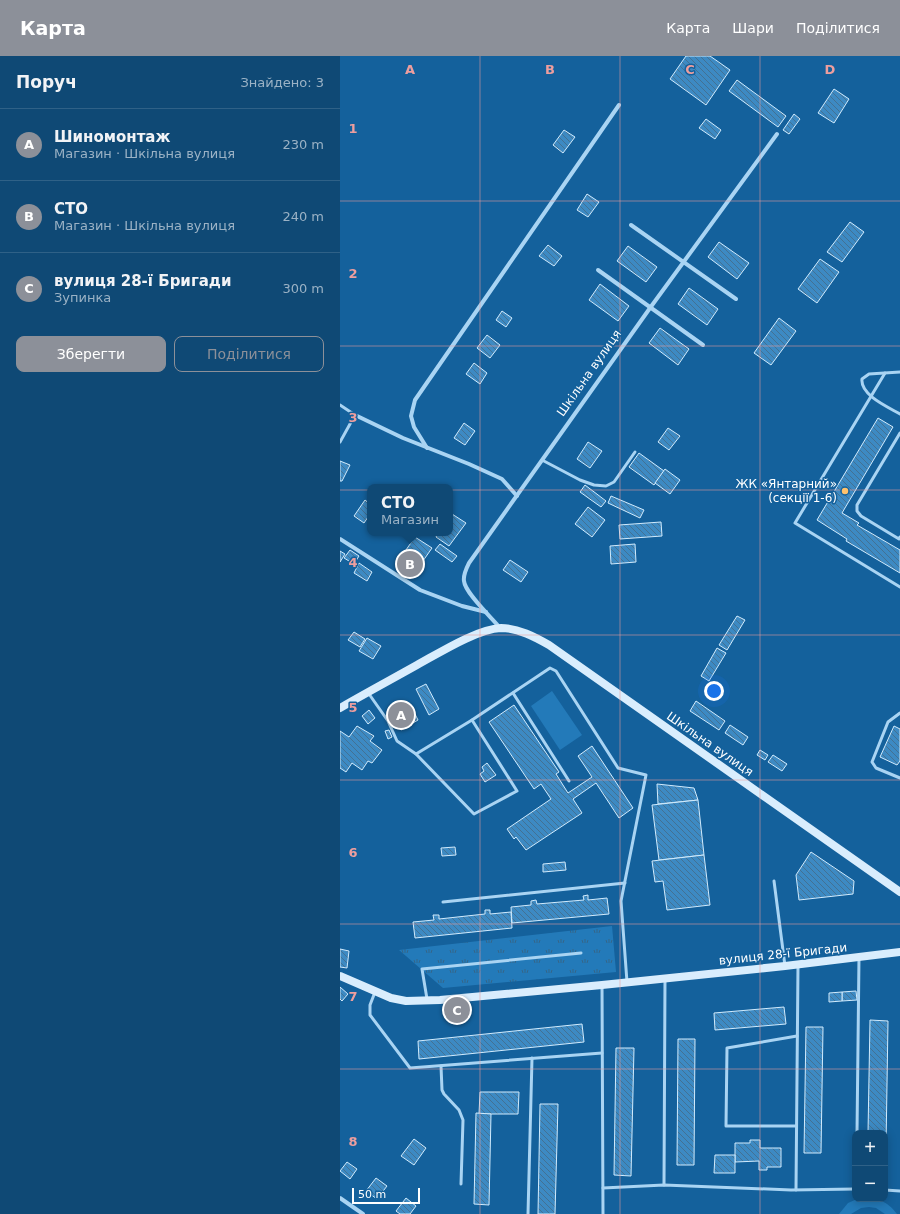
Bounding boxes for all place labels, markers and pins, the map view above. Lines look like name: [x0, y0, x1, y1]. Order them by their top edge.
place label: ЖК «Янтарний» (секції 1-6): [735, 477, 837, 505]
marker: ЖК «Янтарний» (секції 1-6): [840, 486, 850, 496]
pin: B: [397, 549, 423, 579]
pin: A: [388, 700, 414, 730]
pin: C: [444, 995, 470, 1025]

